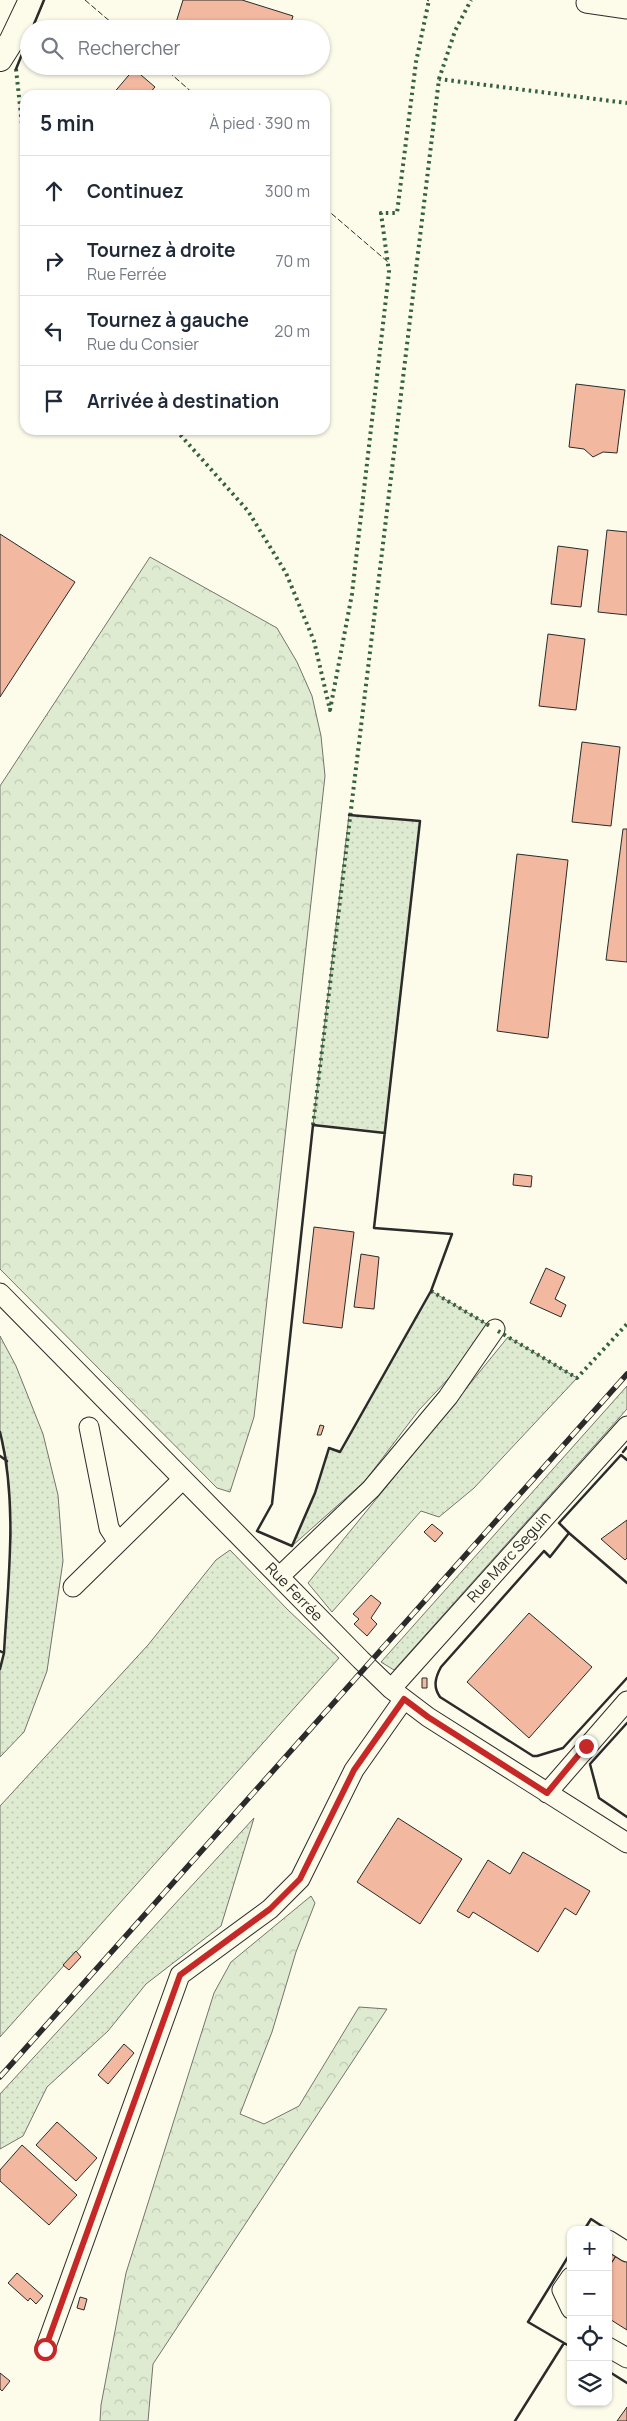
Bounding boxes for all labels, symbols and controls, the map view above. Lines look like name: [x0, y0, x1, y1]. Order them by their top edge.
search box: [20, 20, 330, 75]
icon: search: [38, 34, 66, 62]
text: Rechercher: [78, 35, 180, 61]
text: 5 min: [40, 109, 94, 137]
text: À pied · 390 m: [209, 112, 310, 134]
icon: ahead: [40, 177, 68, 205]
text: Continuez: [87, 178, 184, 204]
text: 300 m: [265, 180, 310, 202]
text: Tournez à droite: [87, 237, 235, 263]
icon: right: [40, 247, 68, 275]
text: 70 m: [275, 250, 310, 272]
text: Rue Ferrée: [87, 263, 167, 285]
text: Tournez à gauche: [87, 307, 249, 333]
icon: left: [40, 317, 68, 345]
text: 20 m: [274, 320, 310, 342]
text: Rue du Consier: [87, 333, 199, 355]
icon: arrive: [40, 387, 68, 415]
text: Arrivée à destination: [87, 388, 279, 414]
street label: Rue Marc Seguin: [462, 1507, 555, 1607]
street label: Rue Ferrée: [261, 1558, 328, 1626]
route end: [575, 1735, 598, 1758]
map controls: [567, 2226, 612, 2406]
button: +: [567, 2226, 612, 2271]
button: −: [567, 2271, 612, 2316]
button: locate: [567, 2316, 612, 2361]
route start: [34, 2338, 57, 2361]
button: layers: [567, 2361, 612, 2406]

